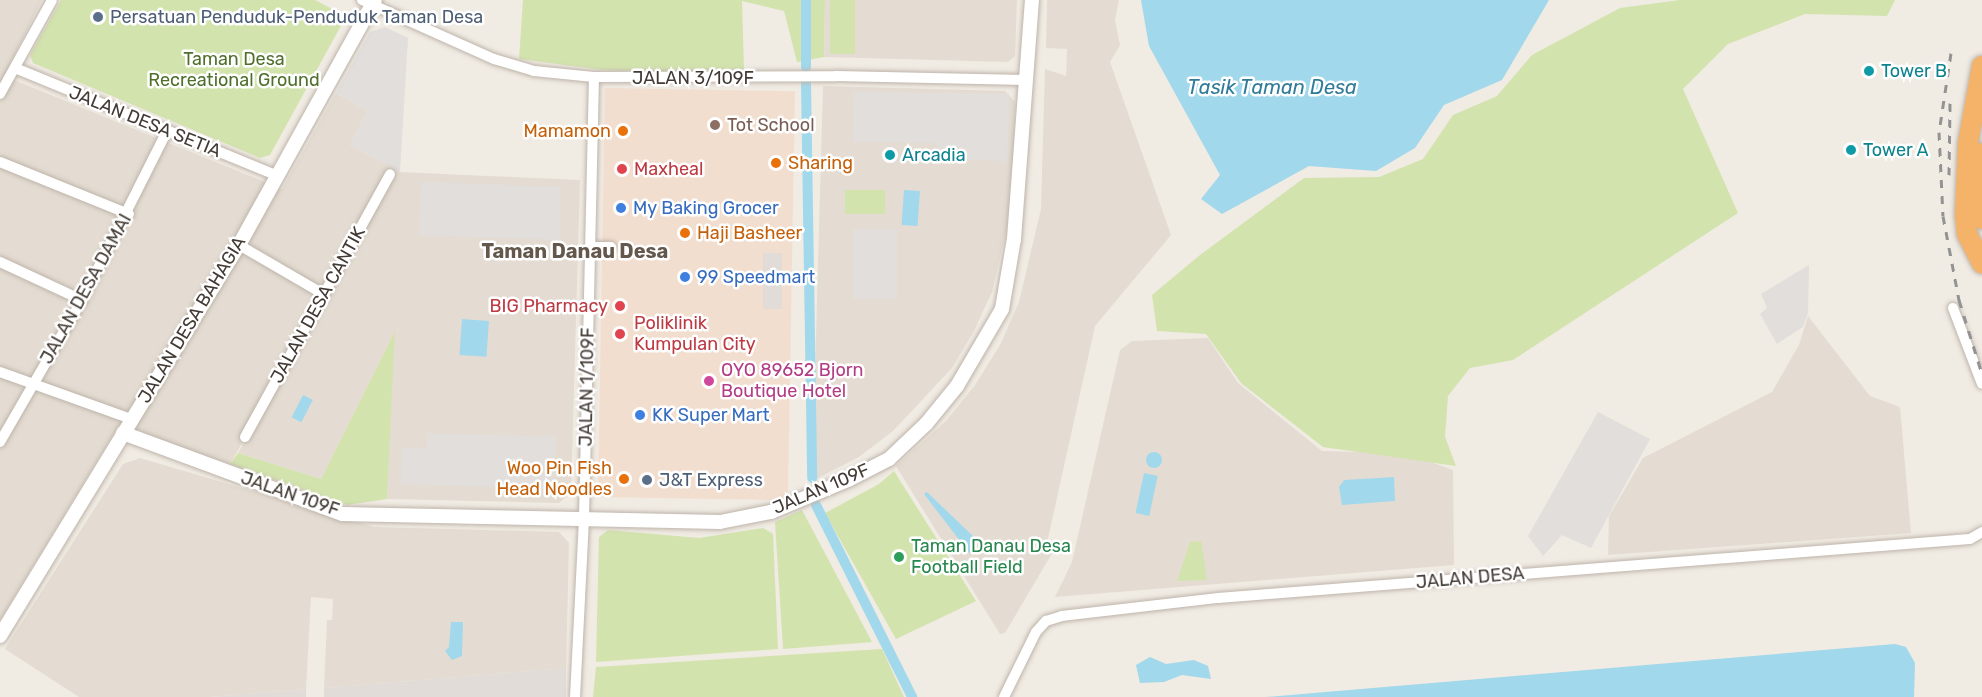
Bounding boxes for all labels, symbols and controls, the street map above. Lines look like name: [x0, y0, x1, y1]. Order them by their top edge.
place label: Persatuan Penduduk-Penduduk Taman Desa: [110, 6, 484, 28]
marker: Persatuan Penduduk-Penduduk Taman Desa: [91, 10, 105, 24]
park label: Taman Desa Recreational Ground: [148, 49, 320, 92]
place label: Tower B: [1881, 60, 1947, 82]
marker: Tower B: [1862, 64, 1876, 78]
street label: JALAN 3/109F: [632, 67, 754, 89]
water label: Tasik Taman Desa: [1187, 75, 1357, 99]
street label: JALAN DESA SETIA: [66, 82, 224, 162]
place label: Tot School: [727, 114, 815, 136]
marker: Tot School: [708, 118, 722, 132]
place label: Mamamon: [524, 120, 611, 142]
marker: Mamamon: [616, 124, 630, 138]
place label: Tower A: [1863, 139, 1929, 161]
marker: Tower A: [1844, 143, 1858, 157]
place label: Arcadia: [902, 144, 966, 166]
marker: Arcadia: [883, 148, 897, 162]
place label: Sharing: [788, 152, 853, 174]
marker: Sharing: [769, 156, 783, 170]
place label: Maxheal: [634, 158, 703, 180]
marker: Maxheal: [615, 162, 629, 176]
place label: My Baking Grocer: [633, 197, 779, 219]
marker: My Baking Grocer: [614, 201, 628, 215]
street label: JALAN DESA DAMAI: [36, 210, 136, 368]
place label: Haji Basheer: [697, 222, 802, 244]
street label: JALAN DESA CANTIK: [266, 223, 370, 387]
marker: Haji Basheer: [678, 226, 692, 240]
street label: JALAN DESA BAHAGIA: [134, 233, 250, 407]
district label: Taman Danau Desa: [482, 239, 668, 263]
place label: 99 Speedmart: [697, 266, 815, 288]
marker: 99 Speedmart: [678, 270, 692, 284]
place label: BIG Pharmacy: [490, 295, 608, 317]
marker: BIG Pharmacy: [613, 299, 627, 313]
place label: Poliklinik Kumpulan City: [634, 313, 756, 356]
marker: Poliklinik Kumpulan City: [611, 325, 629, 343]
street label: JALAN 1/109F: [575, 327, 599, 447]
place label: OYO 89652 Bjorn Boutique Hotel: [721, 360, 863, 403]
marker: OYO 89652 Bjorn Boutique Hotel: [702, 374, 716, 388]
place label: KK Super Mart: [652, 404, 770, 426]
marker: KK Super Mart: [633, 408, 647, 422]
place label: Woo Pin Fish Head Noodles: [496, 458, 612, 500]
street label: JALAN 109F: [770, 459, 872, 519]
street label: JALAN 109F: [238, 467, 342, 521]
place label: J&T Express: [659, 469, 763, 491]
marker: Woo Pin Fish Head Noodles: [617, 472, 631, 486]
marker: J&T Express: [640, 473, 654, 487]
place label: Taman Danau Desa Football Field: [911, 536, 1071, 578]
marker: Taman Danau Desa Football Field: [892, 550, 906, 564]
street label: JALAN DESA: [1415, 563, 1525, 593]

